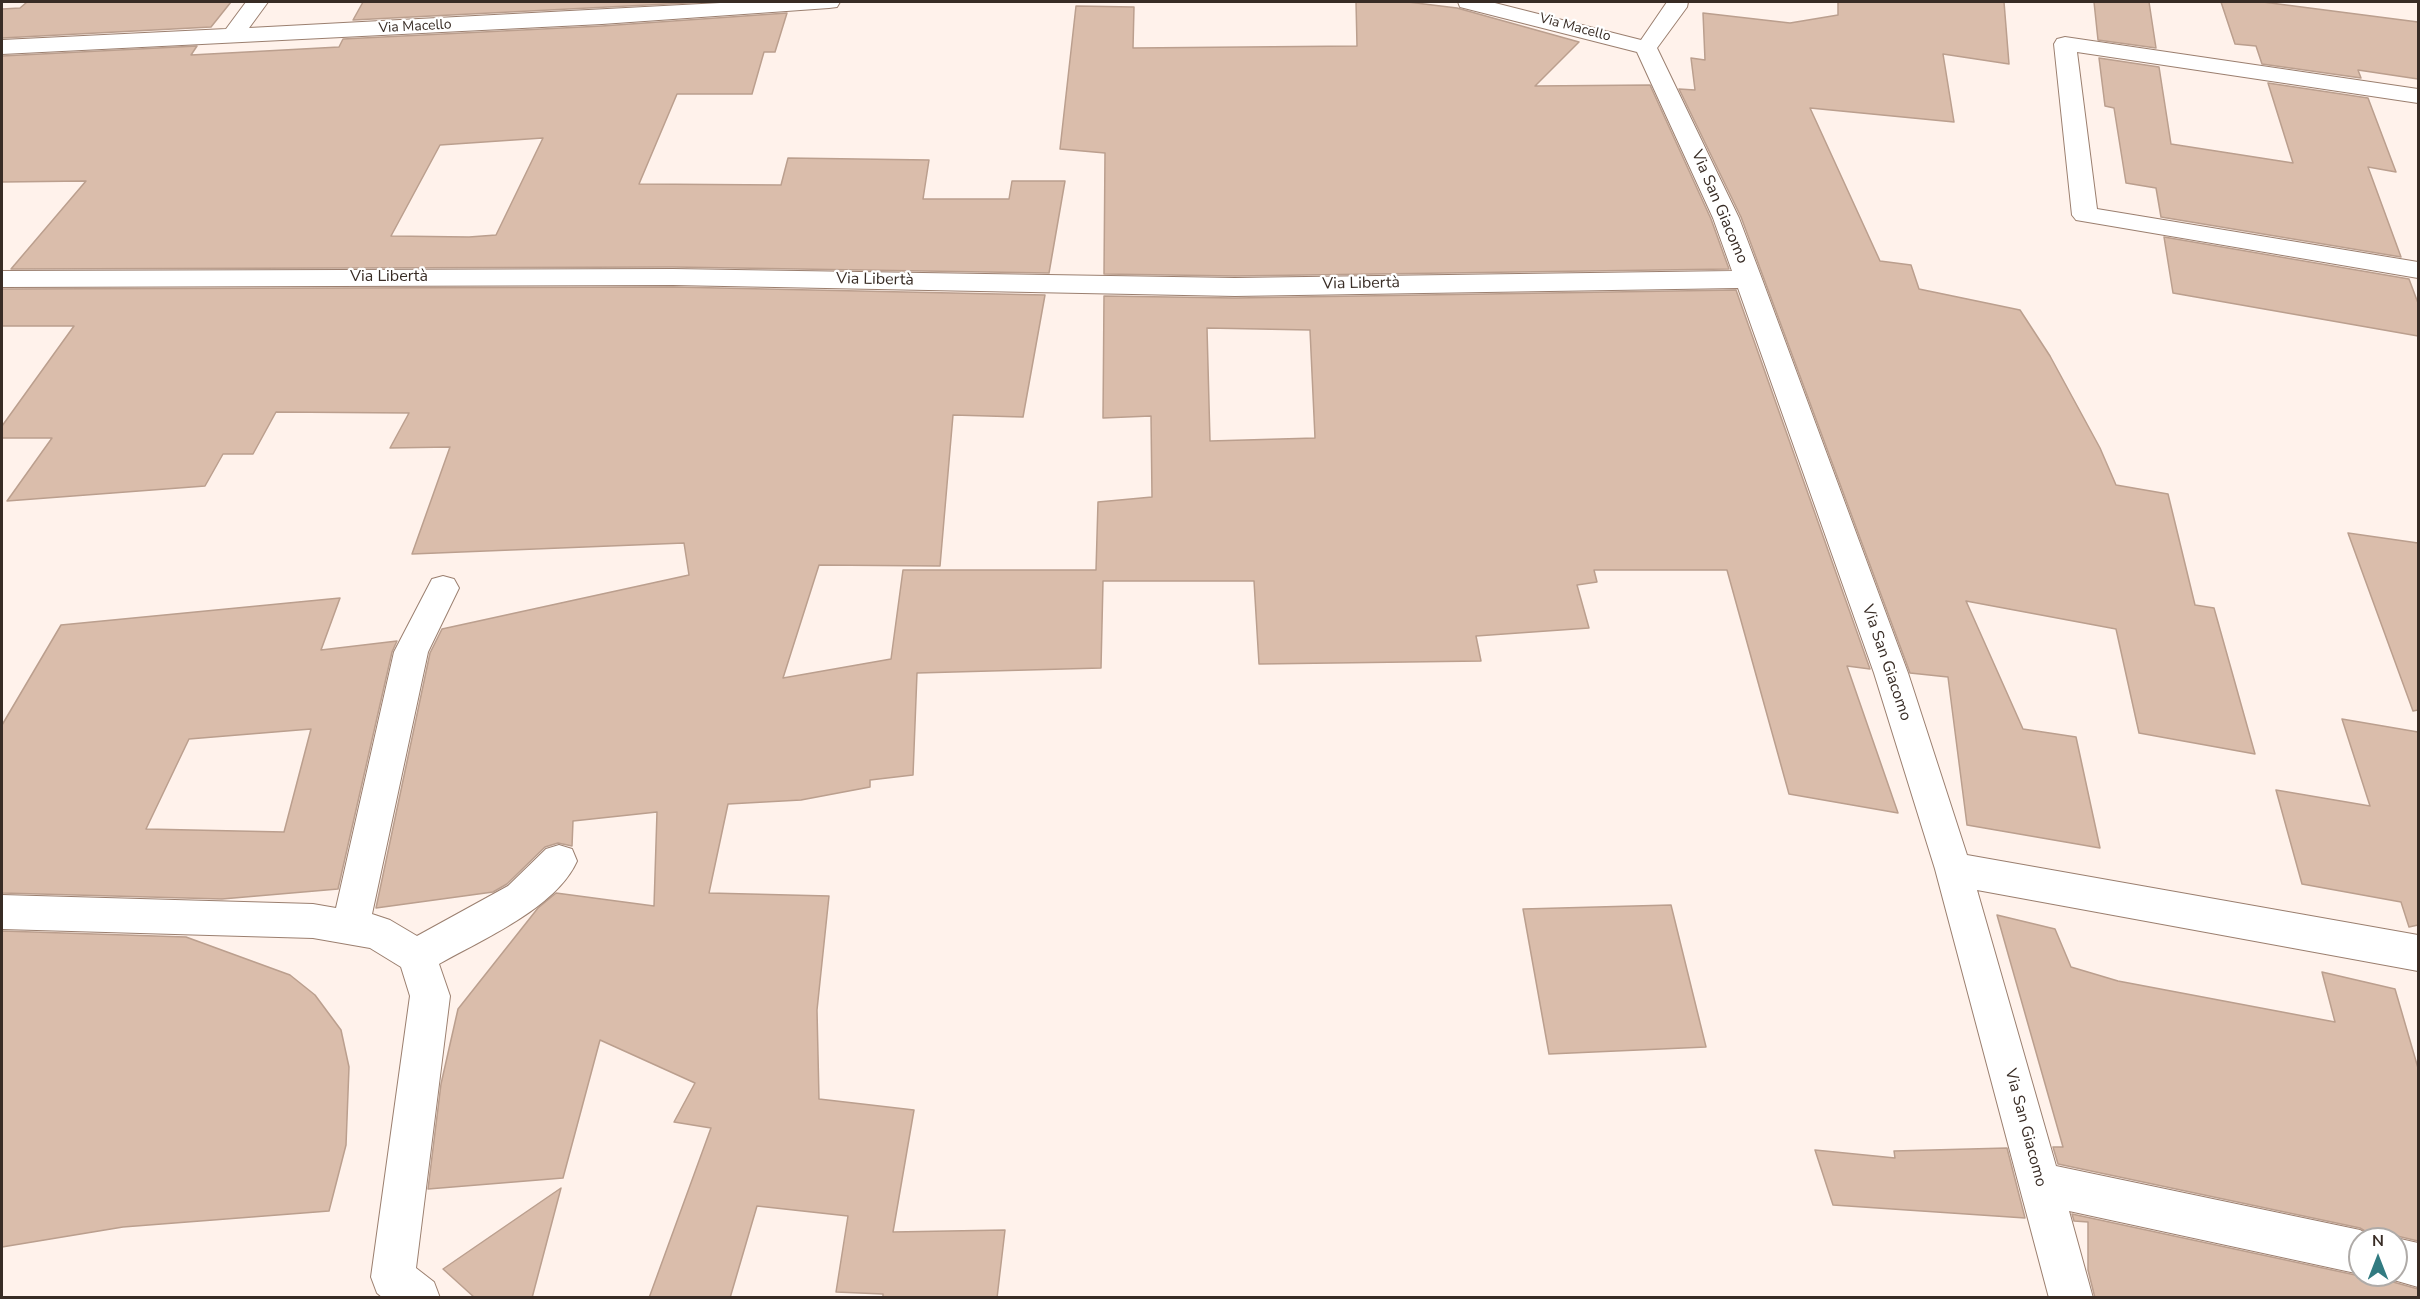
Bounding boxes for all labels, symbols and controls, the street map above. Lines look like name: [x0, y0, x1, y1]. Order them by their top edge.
street label: Via Macello: [1538, 10, 1612, 46]
street label: Via Macello: [378, 17, 452, 37]
street label: Via San Giacomo: [1686, 147, 1752, 267]
street label: Via Libertà: [350, 267, 428, 287]
street label: Via Libertà: [836, 270, 914, 290]
street label: Via Libertà: [1322, 274, 1400, 294]
street label: Via San Giacomo: [1857, 602, 1915, 724]
street label: Via San Giacomo: [2000, 1067, 2050, 1189]
north arrow: [2348, 1227, 2408, 1287]
text: N: [2372, 1230, 2384, 1252]

